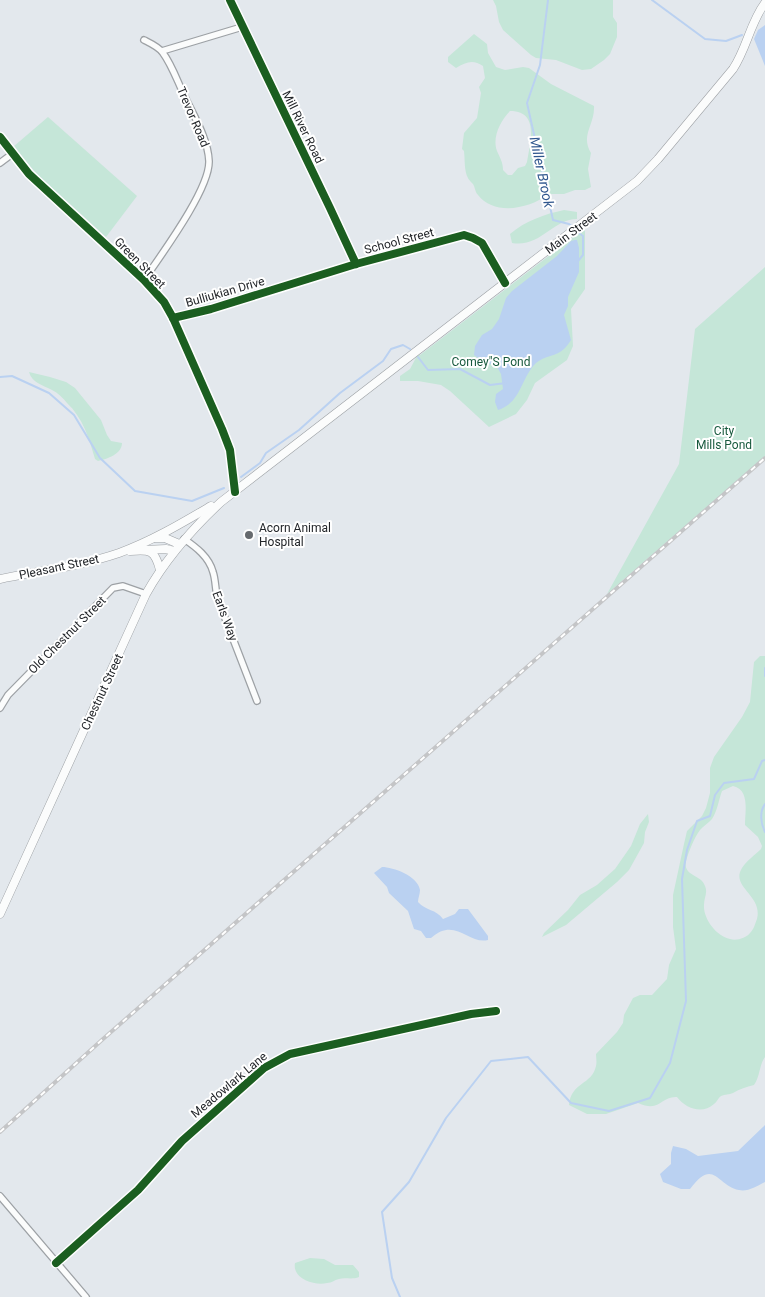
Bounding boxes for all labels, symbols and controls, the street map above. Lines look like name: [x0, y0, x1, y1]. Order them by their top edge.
street label: Trevor Road: [174, 85, 212, 149]
street label: Mill River Road: [279, 88, 327, 166]
water label: Miller Brook: [527, 135, 558, 210]
street label: Main Street: [542, 209, 600, 257]
street label: School Street: [363, 225, 435, 257]
street label: Green Street: [112, 235, 168, 291]
street label: Bulliukian Drive: [184, 274, 266, 310]
park label: Comey"S Pond: [452, 355, 530, 369]
park label: City Mills Pond: [696, 424, 752, 452]
place label: Acorn Animal Hospital: [259, 521, 331, 549]
marker: Acorn Animal Hospital: [243, 529, 255, 541]
street label: Pleasant Street: [18, 552, 100, 582]
street label: Earls Way: [210, 589, 241, 643]
street label: Old Chestnut Street: [25, 593, 109, 677]
street label: Chestnut Street: [78, 652, 126, 732]
street label: Meadowlark Lane: [188, 1049, 270, 1121]

